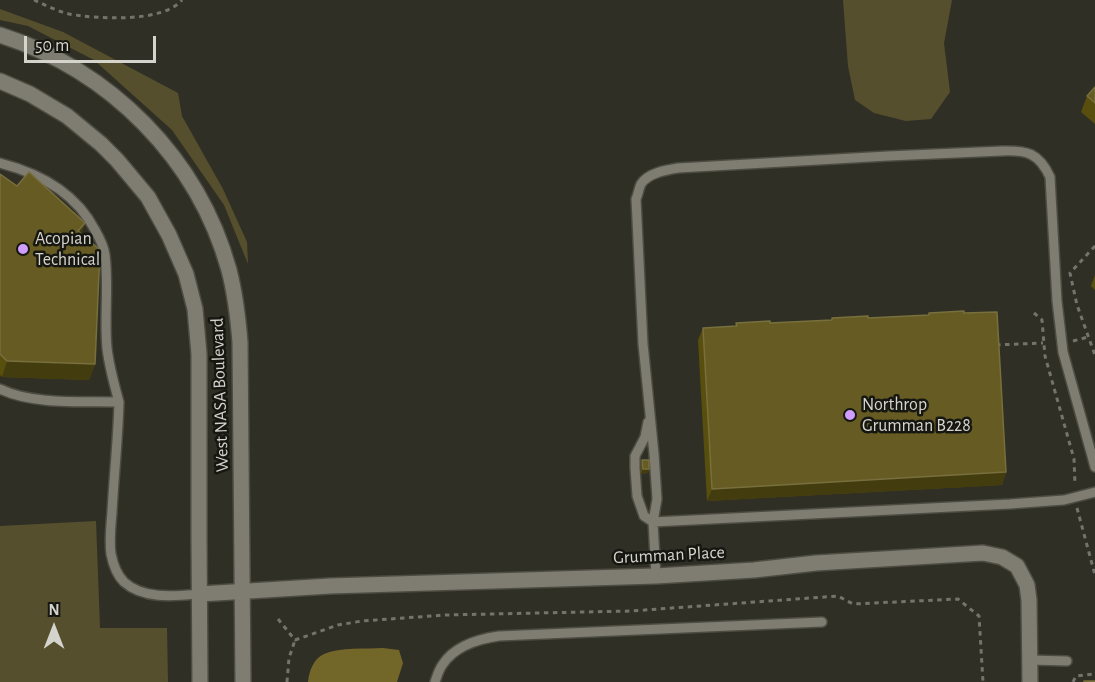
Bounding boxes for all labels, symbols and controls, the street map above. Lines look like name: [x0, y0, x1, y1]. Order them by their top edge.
scale bar: [27, 24, 159, 62]
text: 50 m: [35, 37, 69, 55]
place label: Acopian Technical: [35, 228, 100, 270]
marker: Acopian Technical: [16, 242, 30, 256]
street label: West NASA Boulevard: [207, 317, 233, 473]
place label: Northrop Grumman B228: [862, 394, 971, 436]
marker: Northrop Grumman B228: [843, 408, 857, 422]
street label: Grumman Place: [613, 541, 725, 569]
north arrow: [24, 598, 84, 658]
text: N: [48, 602, 60, 618]

